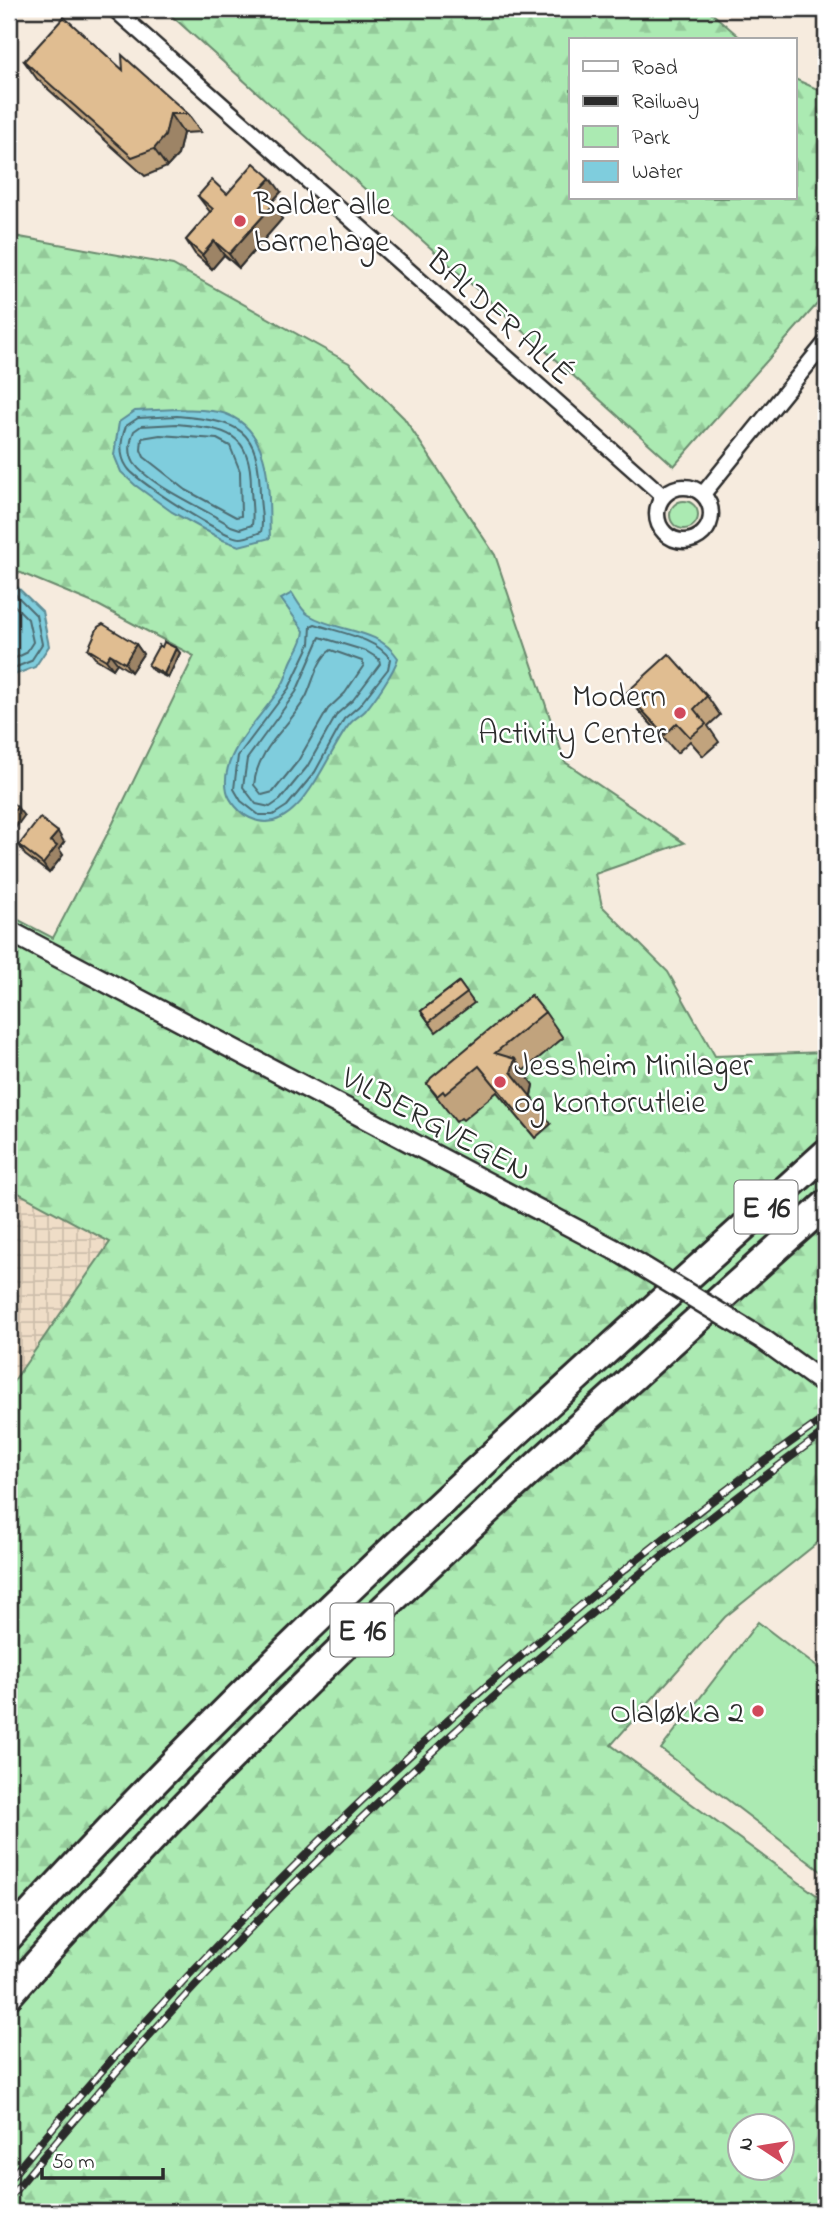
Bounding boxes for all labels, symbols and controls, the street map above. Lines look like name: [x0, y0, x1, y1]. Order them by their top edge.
legend: [569, 38, 796, 200]
text: Road: [632, 54, 678, 84]
text: Railway: [632, 88, 699, 120]
text: Park: [632, 124, 671, 154]
text: Water: [632, 158, 683, 188]
place label: Balder alle barnehage: [253, 183, 391, 267]
marker: Balder alle barnehage: [232, 213, 248, 229]
street label: BALDER ALLÉ: [414, 239, 583, 398]
place label: Modern Activity Center: [478, 675, 666, 759]
marker: Modern Activity Center: [672, 705, 688, 721]
place label: Jessheim Minilager og kontorutleie: [514, 1044, 753, 1128]
street label: VILBERGVEGEN: [331, 1056, 539, 1196]
marker: Jessheim Minilager og kontorutleie: [492, 1074, 508, 1090]
road number: E 16: [734, 1180, 798, 1233]
road number: E 16: [330, 1604, 394, 1656]
place label: Olaløkka 2: [610, 1691, 744, 1738]
marker: Olaløkka 2: [750, 1703, 766, 1719]
north arrow: [726, 2112, 796, 2182]
text: N: [732, 2135, 761, 2153]
scale bar: [42, 2137, 163, 2181]
text: 50 m: [52, 2148, 95, 2178]

